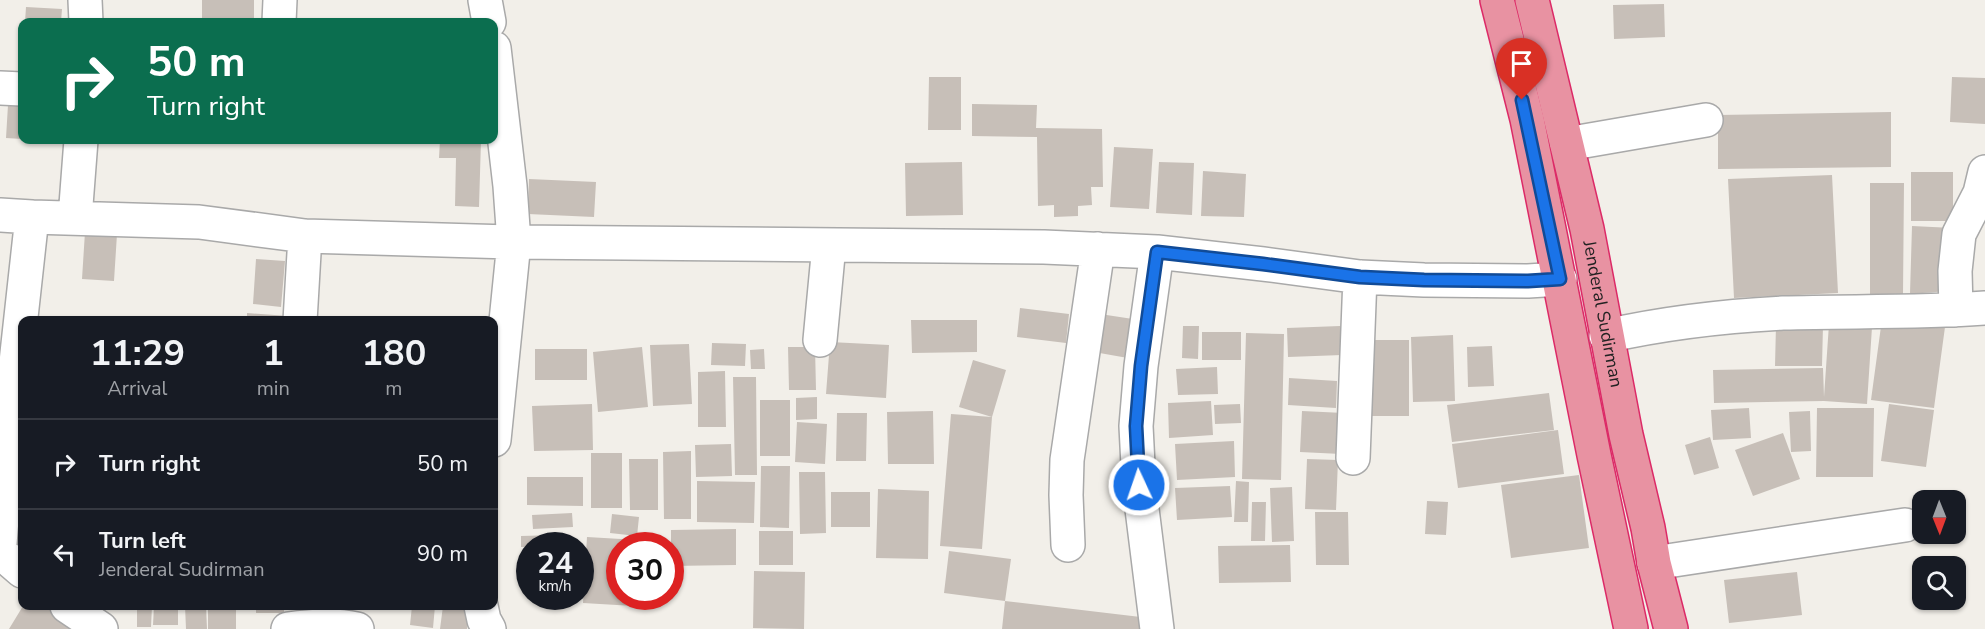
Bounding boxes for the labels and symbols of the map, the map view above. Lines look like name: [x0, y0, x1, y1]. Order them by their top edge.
pin: [1496, 38, 1547, 100]
street label: Jenderal Sudirman: [1577, 237, 1629, 389]
position arrow: [1107, 453, 1171, 517]
north arrow: [1912, 490, 1966, 544]
speed limit sign: 30: [606, 532, 684, 610]

